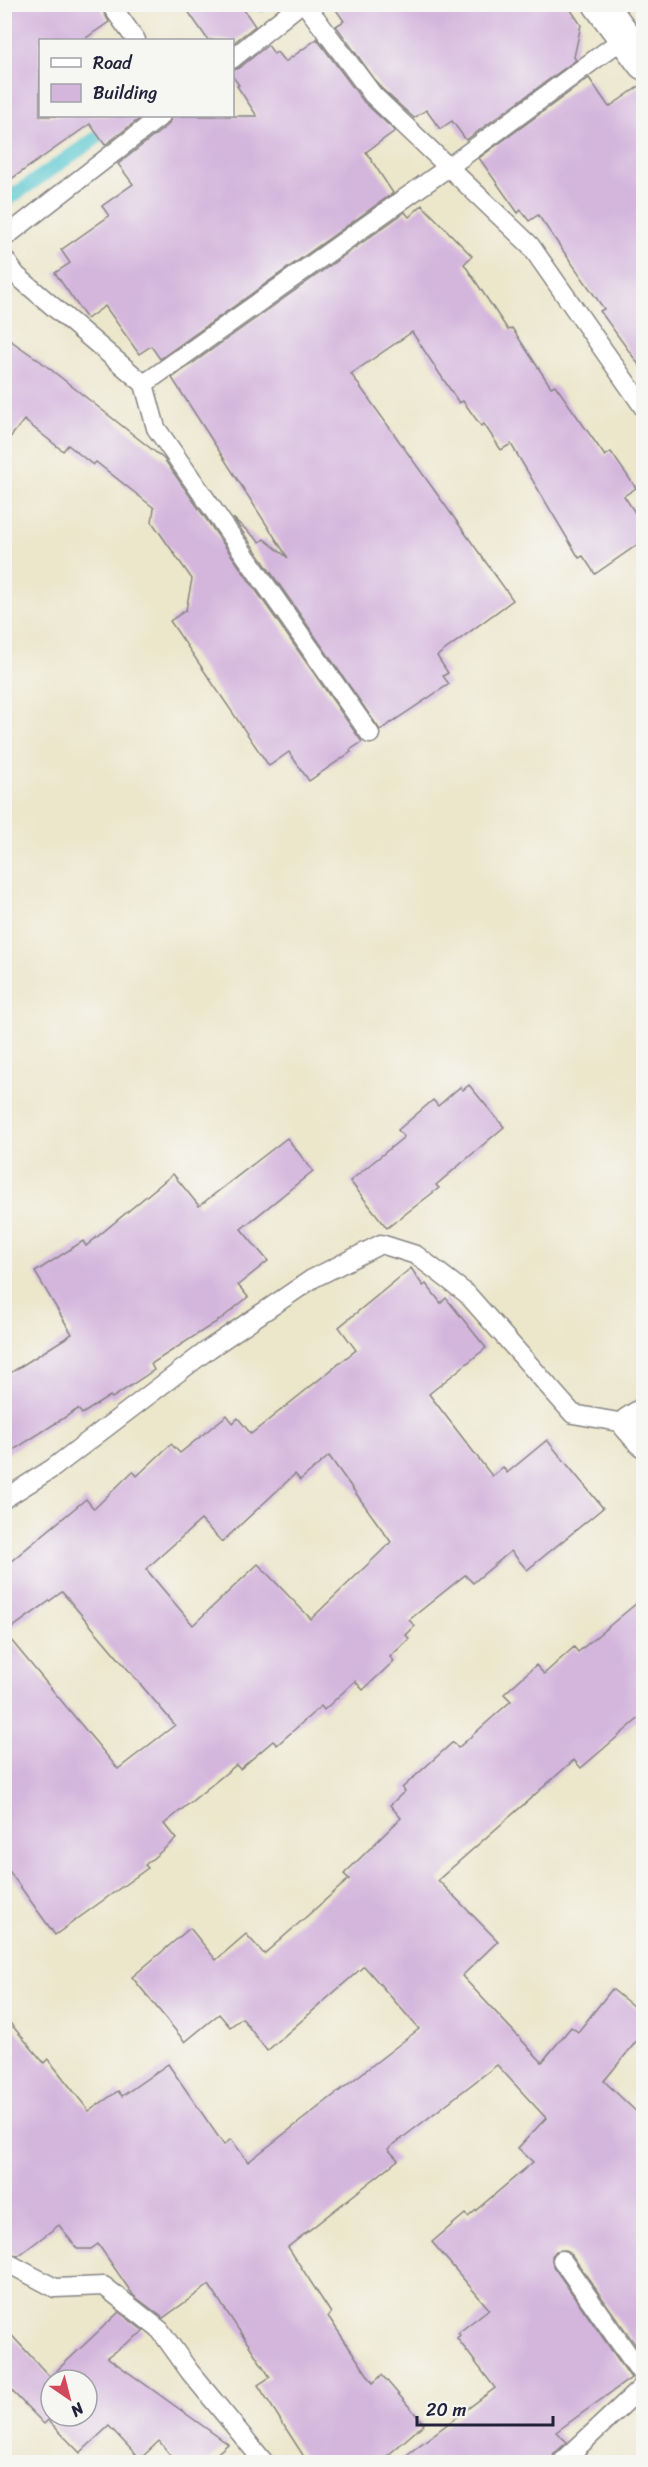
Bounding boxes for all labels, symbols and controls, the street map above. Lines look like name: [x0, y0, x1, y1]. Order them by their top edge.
legend: [39, 39, 234, 117]
text: Road: [93, 47, 133, 79]
text: Building: [93, 77, 157, 109]
north arrow: [39, 2368, 99, 2428]
scale bar: [417, 2389, 554, 2427]
text: N: [64, 2394, 91, 2425]
text: 20 m: [426, 2394, 466, 2426]

